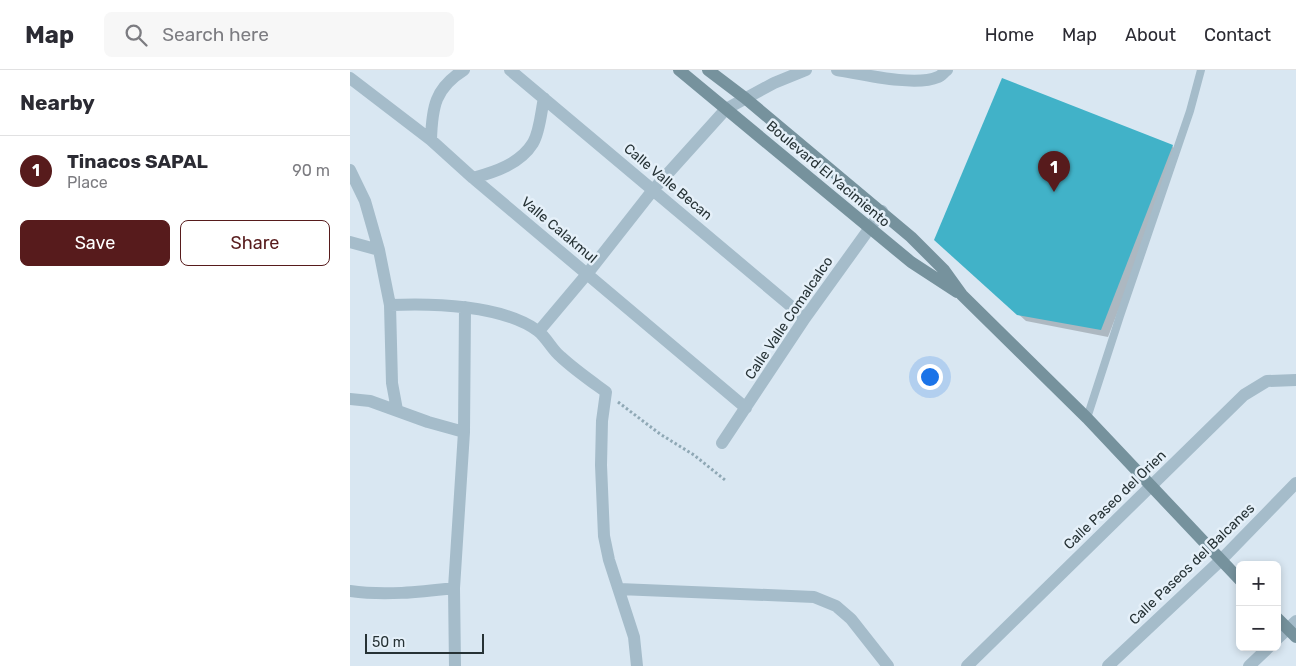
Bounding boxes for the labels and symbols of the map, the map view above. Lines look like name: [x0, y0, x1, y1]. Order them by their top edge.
street label: Boulevard El Yacimiento: [763, 117, 893, 231]
street label: Calle Valle Becan: [620, 140, 716, 224]
pin: 1: [1038, 151, 1070, 192]
street label: Valle Calakmul: [518, 193, 600, 267]
street label: Calle Valle Comalcalco: [742, 253, 836, 383]
your location: [917, 364, 943, 390]
street label: Calle Paseo del Orien: [1060, 447, 1170, 553]
street label: Calle Paseos del Balcanes: [1126, 500, 1258, 628]
scale bar: [365, 631, 484, 654]

